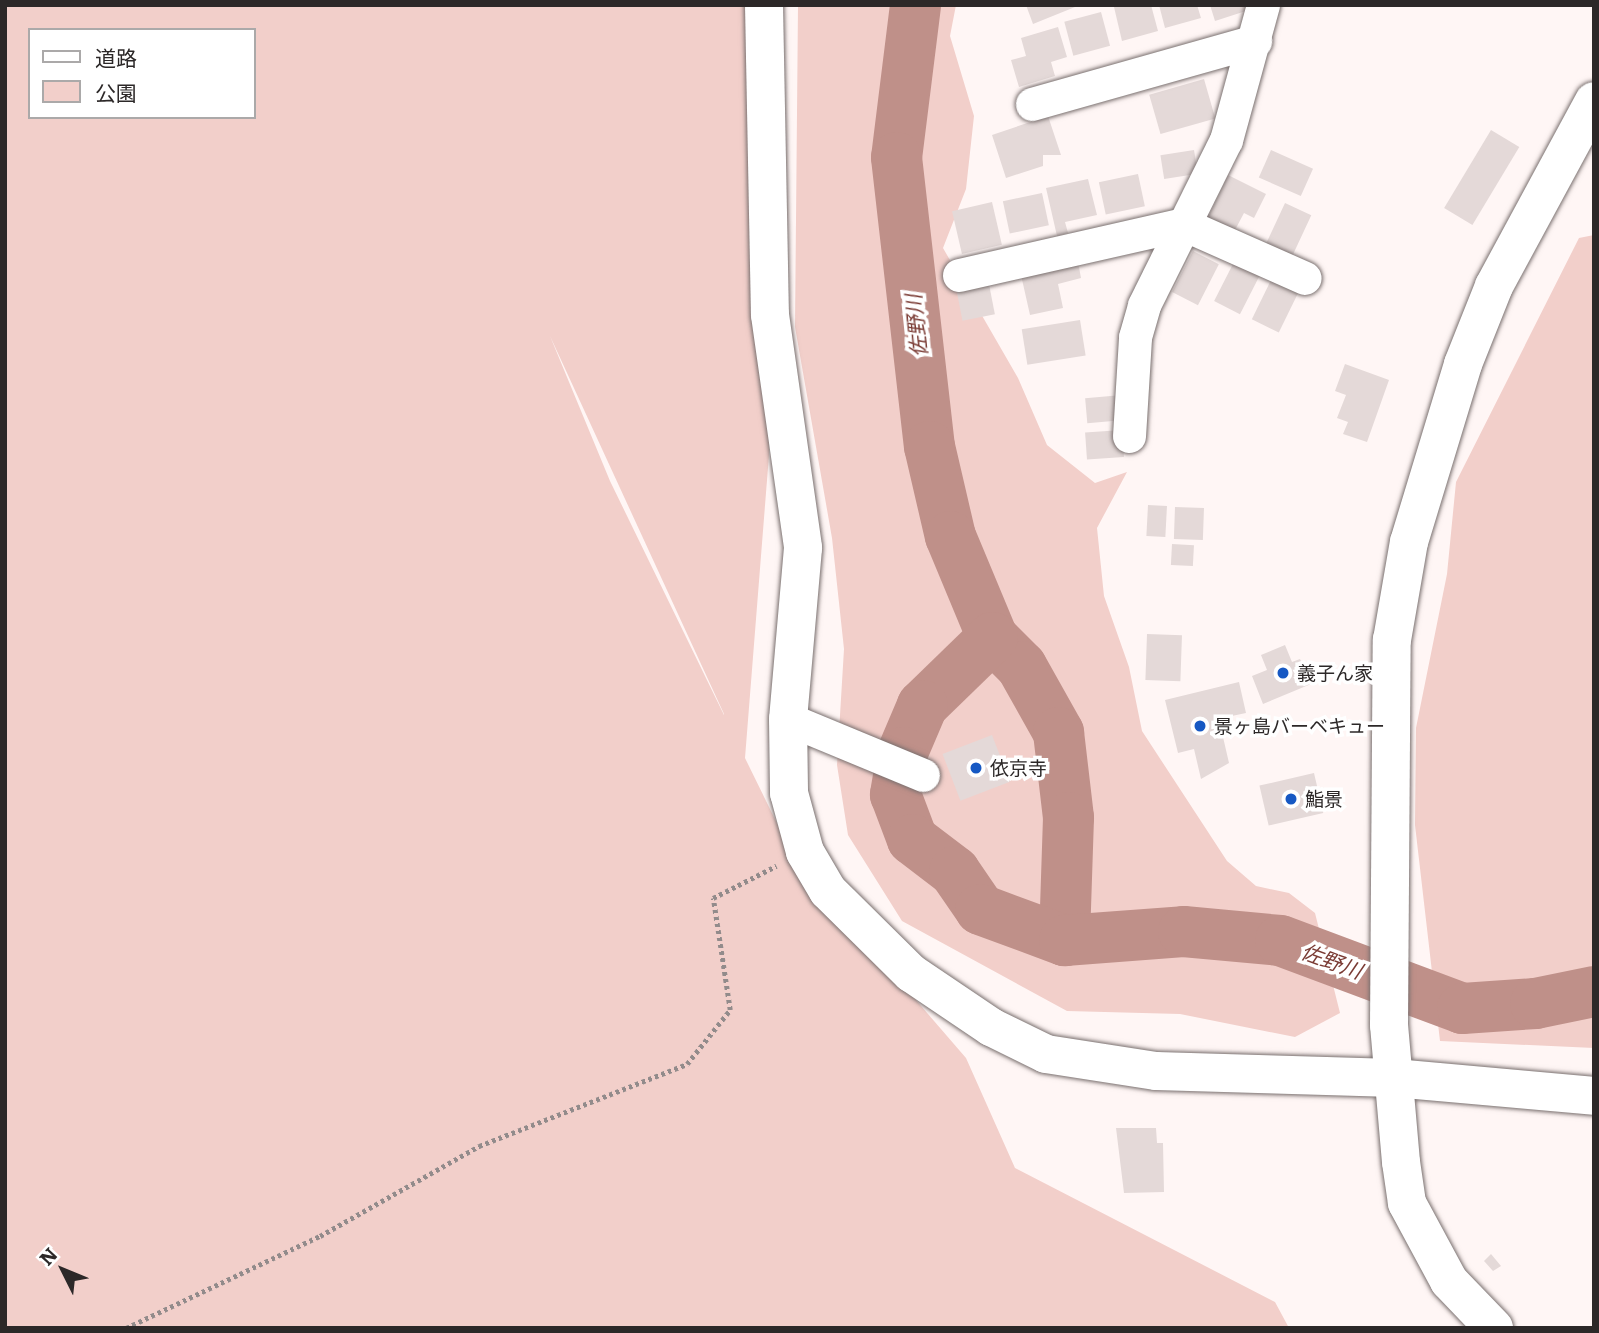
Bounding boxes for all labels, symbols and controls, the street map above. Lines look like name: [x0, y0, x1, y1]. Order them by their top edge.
legend: [28, 28, 256, 119]
text: 道路: [95, 41, 137, 72]
text: 公園: [95, 76, 137, 107]
water label: 佐野川: [899, 293, 931, 359]
place label: 義子ん家: [1297, 662, 1373, 684]
marker: 義子ん家: [1275, 665, 1291, 681]
place label: 景ヶ島バーベキュー: [1214, 715, 1385, 737]
marker: 景ヶ島バーベキュー: [1192, 718, 1208, 734]
place label: 依京寺: [990, 757, 1047, 779]
marker: 依京寺: [968, 760, 984, 776]
place label: 鮨景: [1305, 788, 1343, 810]
marker: 鮨景: [1283, 791, 1299, 807]
water label: 佐野川: [1298, 937, 1366, 983]
north arrow: [28, 1235, 98, 1305]
text: N: [32, 1240, 63, 1271]

